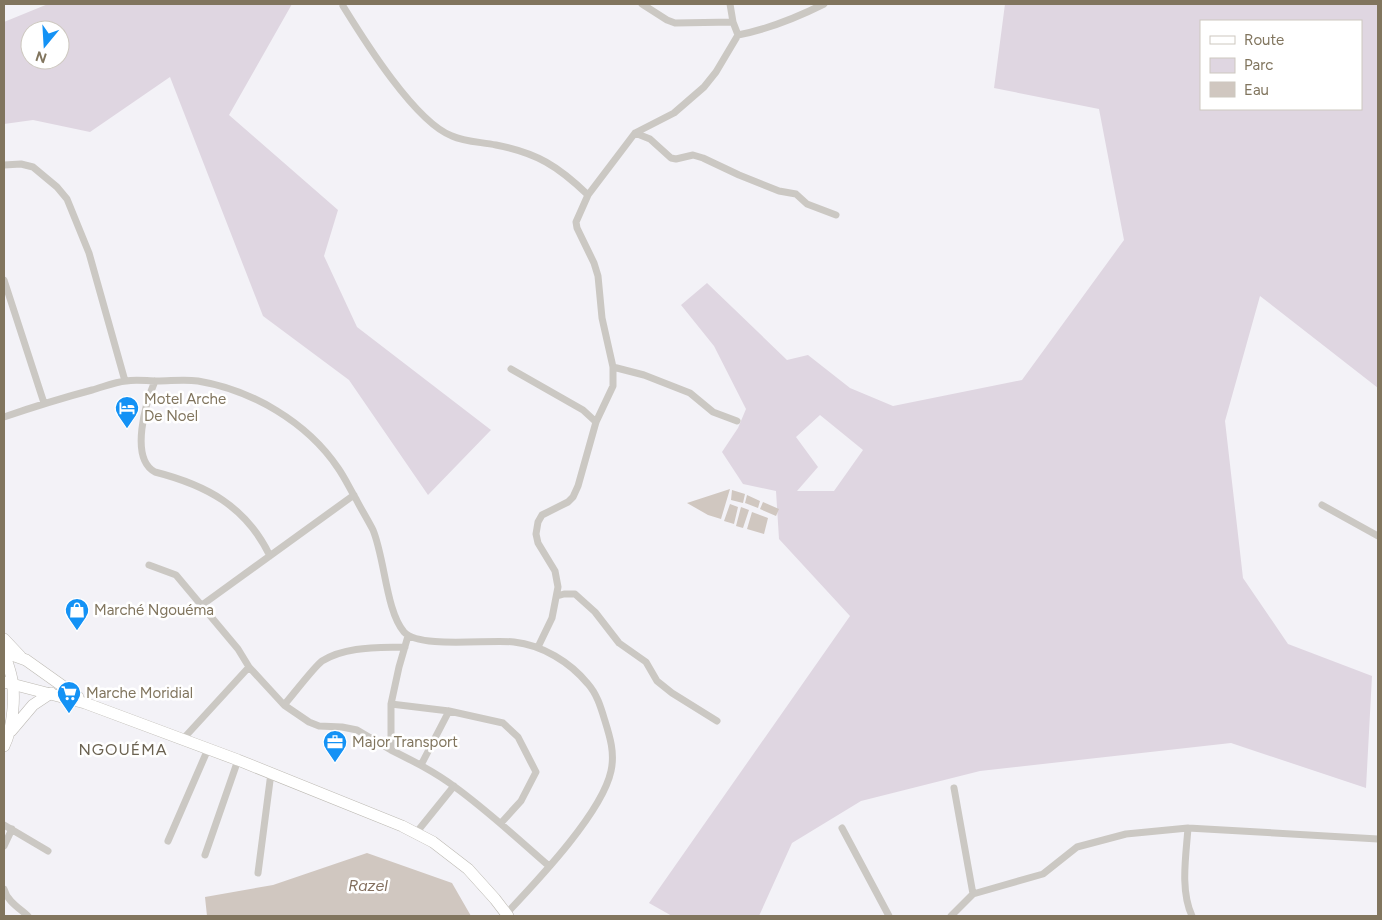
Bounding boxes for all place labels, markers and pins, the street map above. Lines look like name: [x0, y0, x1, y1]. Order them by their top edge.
place label: Motel Arche De Noel: [144, 390, 226, 425]
hotel icon: Motel Arche De Noel: [114, 395, 140, 429]
shop icon: Marché Ngouéma: [64, 597, 90, 631]
place label: Marché Ngouéma: [94, 601, 214, 619]
supermarket icon: Marche Moridial: [56, 680, 82, 714]
place label: Marche Moridial: [86, 684, 193, 702]
office icon: Major Transport: [322, 729, 348, 763]
place label: Major Transport: [352, 733, 458, 751]

